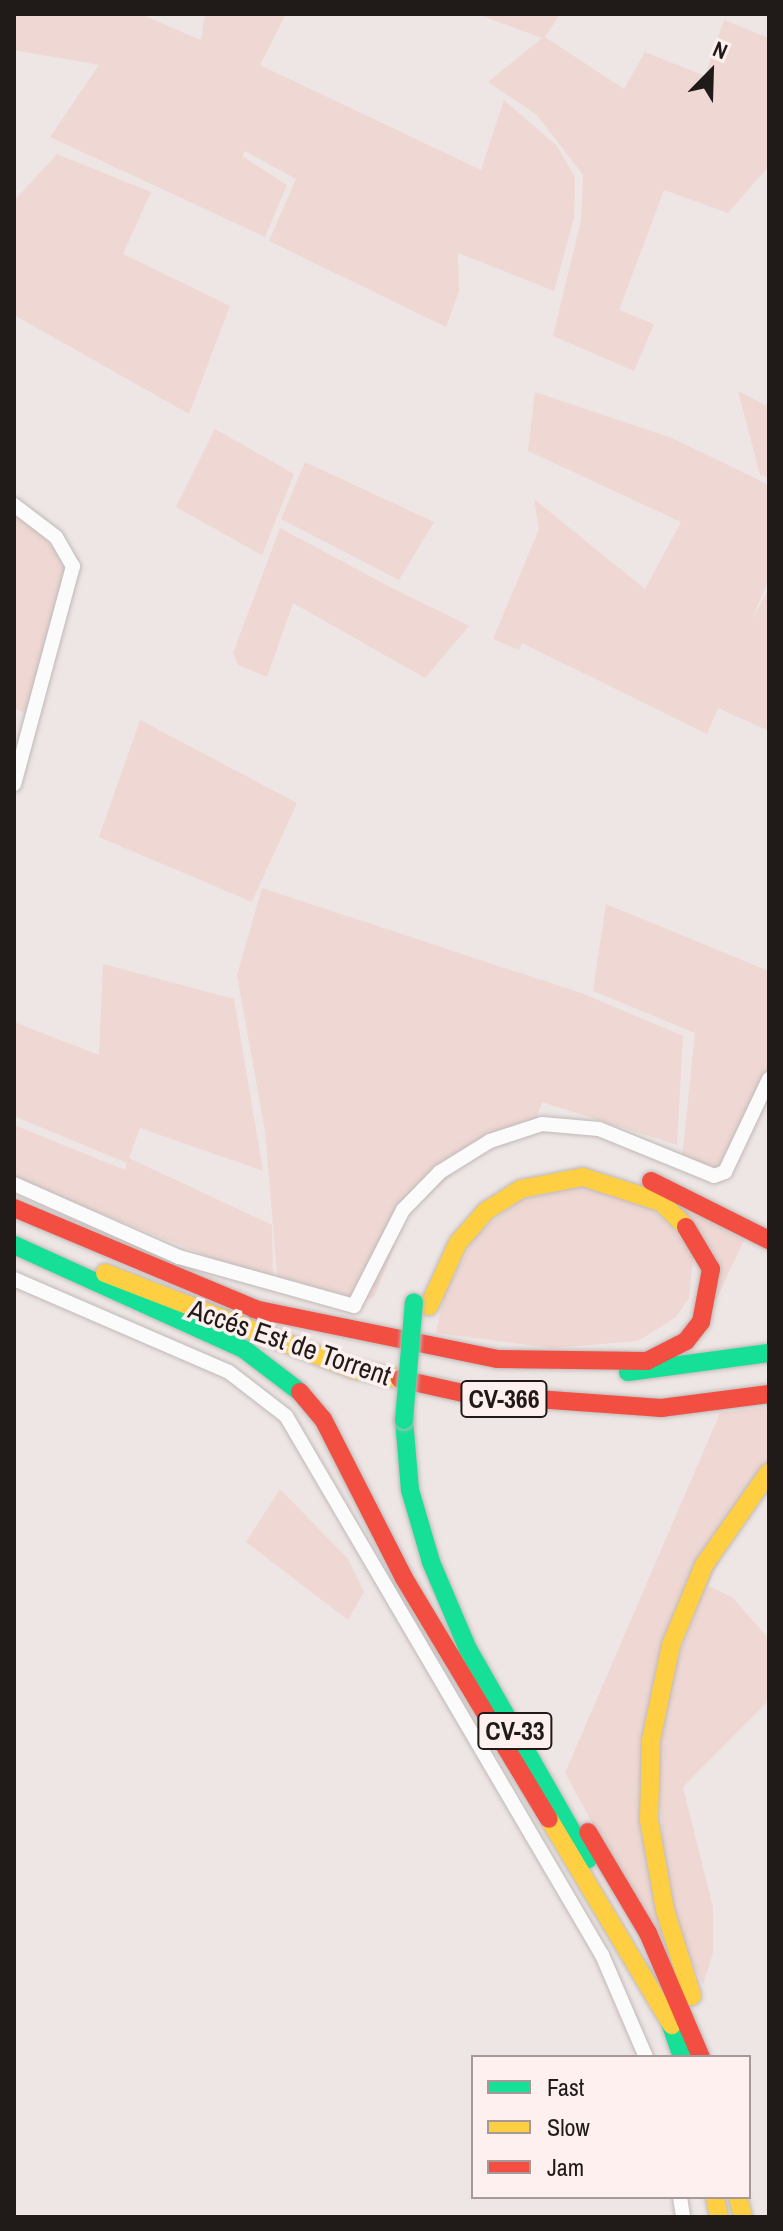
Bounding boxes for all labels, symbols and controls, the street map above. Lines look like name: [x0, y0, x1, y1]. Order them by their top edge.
north arrow: [671, 32, 751, 112]
text: N: [709, 34, 732, 66]
street label: Accés Est de Torrent: [184, 1292, 396, 1392]
road number: CV-366: [460, 1377, 548, 1421]
road number: CV-33: [477, 1709, 553, 1753]
legend: [471, 2055, 751, 2199]
text: Fast: [547, 2071, 584, 2103]
text: Slow: [547, 2111, 590, 2143]
text: Jam: [547, 2151, 584, 2183]

